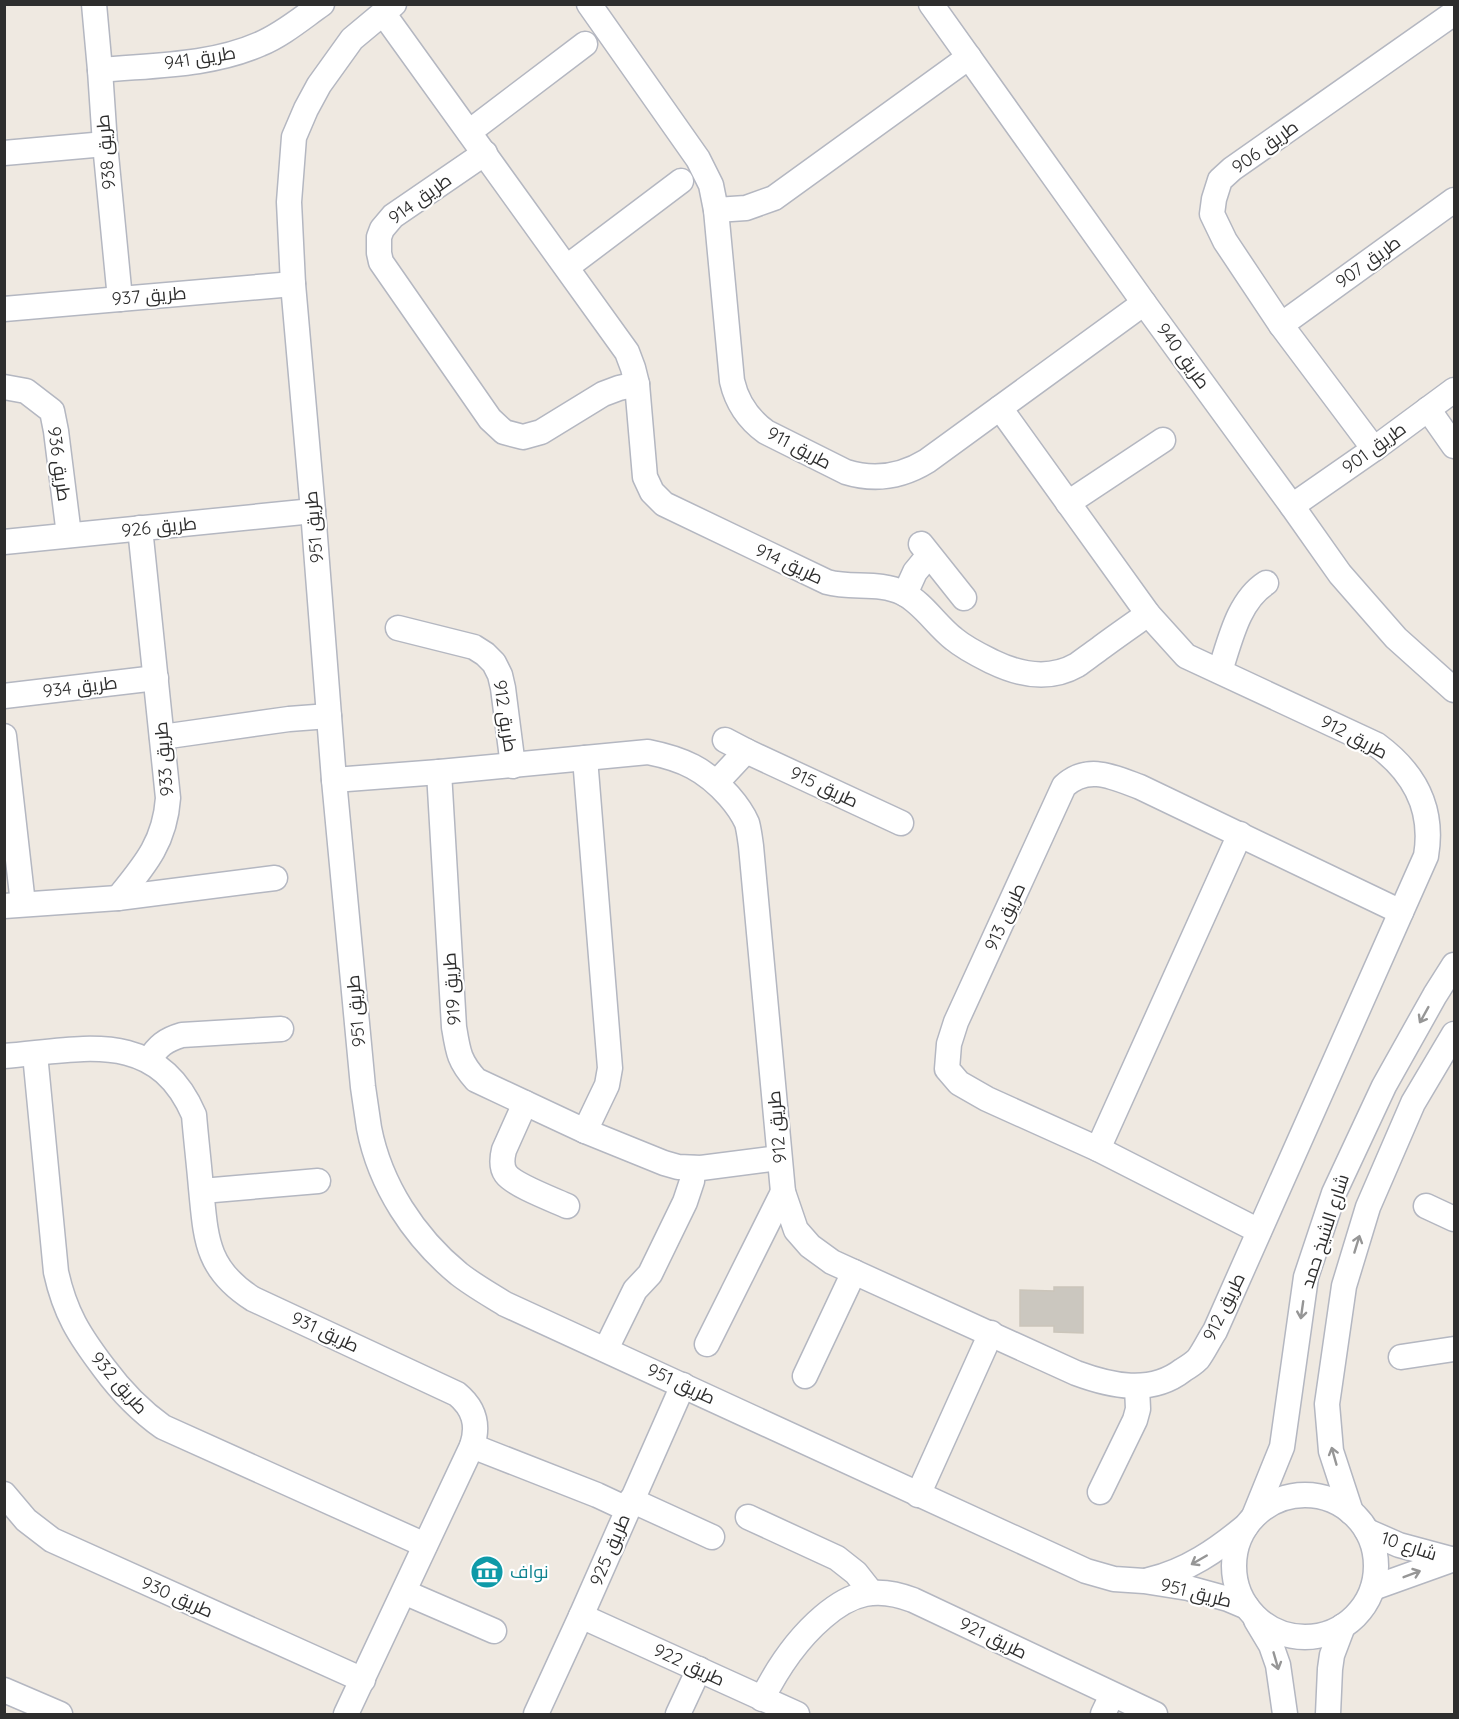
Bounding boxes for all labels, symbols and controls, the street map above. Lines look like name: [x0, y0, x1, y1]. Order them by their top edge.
street label: طريق 941: [163, 41, 237, 75]
street label: طريق 938: [91, 113, 121, 191]
street label: طريق 906: [1227, 115, 1303, 179]
street label: طريق 914: [384, 168, 456, 230]
street label: طريق 907: [1331, 230, 1405, 294]
street label: طريق 937: [111, 281, 187, 311]
street label: طريق 940: [1151, 318, 1215, 394]
street label: طريق 901: [1337, 417, 1411, 479]
street label: طريق 911: [763, 421, 835, 475]
street label: طريق 936: [42, 425, 76, 503]
street label: طريق 951: [299, 490, 329, 564]
street label: طريق 926: [120, 511, 198, 543]
street label: طريق 914: [751, 538, 827, 590]
street label: طريق 934: [41, 671, 119, 703]
street label: طريق 912: [487, 678, 523, 754]
street label: طريق 912: [1316, 709, 1392, 765]
street label: طريق 933: [149, 721, 179, 797]
street label: طريق 915: [786, 761, 862, 813]
street label: طريق 913: [979, 879, 1031, 955]
street label: طريق 919: [437, 952, 467, 1026]
street label: طريق 951: [341, 974, 371, 1048]
one-way arrow: [1418, 1006, 1430, 1023]
street label: طريق 912: [762, 1090, 792, 1164]
street label: شارع الشيخ حمد: [1295, 1171, 1355, 1291]
one-way arrow: [1352, 1235, 1363, 1254]
street label: طريق 912: [1197, 1269, 1251, 1345]
one-way arrow: [1296, 1299, 1307, 1319]
street label: طريق 931: [287, 1306, 363, 1358]
street label: طريق 932: [85, 1347, 153, 1419]
street label: طريق 951: [643, 1358, 719, 1410]
one-way arrow: [1327, 1447, 1339, 1466]
street label: طريق 925: [584, 1510, 636, 1590]
street label: شارع 10: [1378, 1526, 1440, 1566]
museum icon: نواف: [469, 1554, 505, 1590]
one-way arrow: [1191, 1554, 1208, 1566]
place label: نواف: [510, 1560, 549, 1583]
one-way arrow: [1402, 1568, 1421, 1579]
street label: طريق 930: [137, 1571, 217, 1623]
street label: طريق 951: [1158, 1573, 1234, 1613]
street label: طريق 921: [955, 1611, 1031, 1665]
street label: طريق 922: [649, 1638, 729, 1692]
one-way arrow: [1271, 1651, 1282, 1670]

